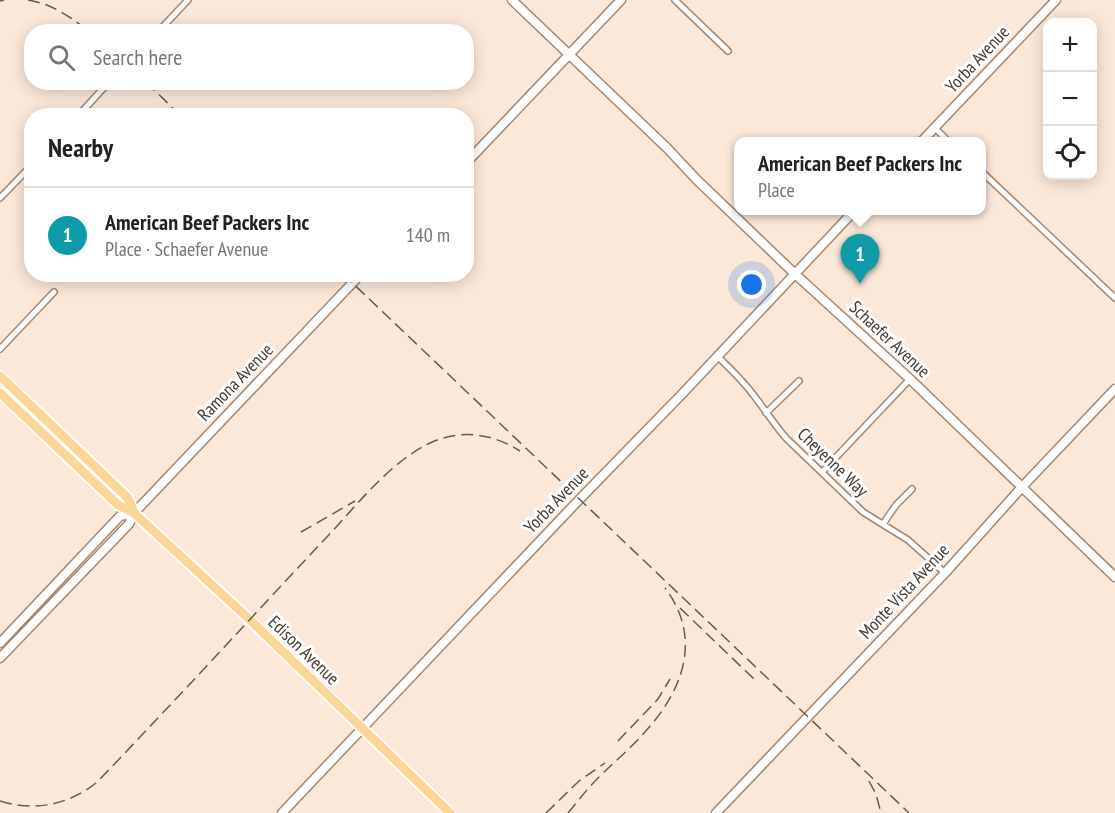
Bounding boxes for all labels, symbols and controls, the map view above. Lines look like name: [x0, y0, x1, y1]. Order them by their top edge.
map controls: [1043, 18, 1097, 180]
button: +: [1043, 18, 1097, 72]
street label: Yorba Avenue: [940, 21, 1014, 97]
search box: [24, 24, 474, 90]
icon: search: [45, 41, 78, 74]
text: Search here: [93, 43, 182, 71]
button: −: [1043, 72, 1097, 126]
button: locate: [1043, 126, 1097, 180]
text: Nearby: [48, 131, 113, 164]
popup: [734, 137, 986, 215]
text: American Beef Packers Inc: [758, 149, 962, 177]
text: Place: [758, 177, 795, 203]
text: American Beef Packers Inc: [105, 208, 309, 236]
text: 1: [63, 222, 72, 248]
text: 140 m: [406, 222, 450, 248]
pin: 1: [840, 234, 880, 284]
text: Place · Schaefer Avenue: [105, 236, 268, 262]
your location: [737, 270, 766, 299]
street label: Schaefer Avenue: [845, 296, 935, 382]
street label: Ramona Avenue: [192, 338, 278, 426]
street label: Cheyenne Way: [793, 423, 873, 502]
street label: Yorba Avenue: [519, 462, 593, 538]
street label: Monte Vista Avenue: [854, 539, 954, 643]
street label: Edison Avenue: [264, 610, 344, 690]

